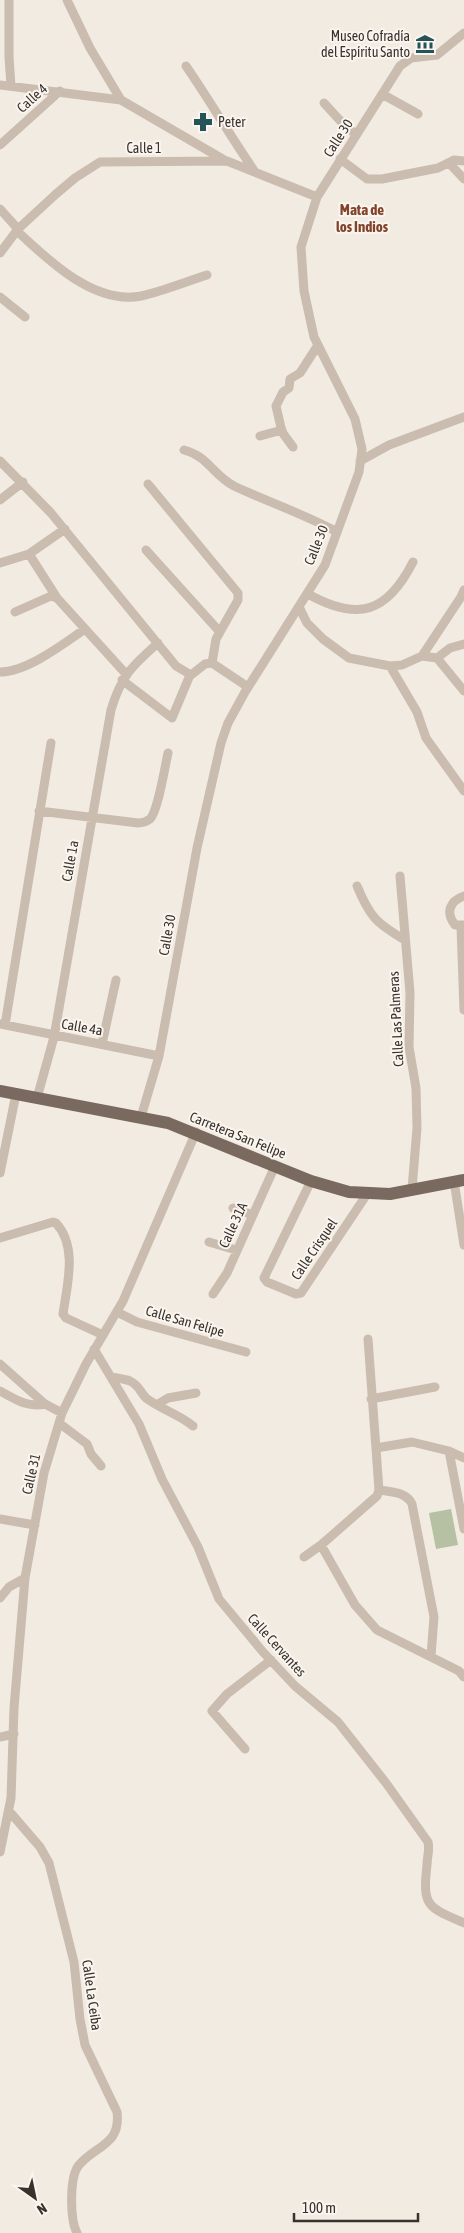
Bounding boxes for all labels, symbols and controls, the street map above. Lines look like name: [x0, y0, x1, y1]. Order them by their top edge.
place label: Museo Cofradía del Espíritu Santo: [321, 28, 410, 60]
museum icon: Museo Cofradía del Espíritu Santo: [414, 33, 436, 55]
street label: Calle 4: [14, 80, 51, 116]
pharmacy icon: Peter: [192, 111, 214, 133]
place label: Peter: [218, 114, 246, 130]
street label: Calle 30: [320, 116, 356, 160]
street label: Calle 1: [127, 140, 161, 156]
district label: Mata de los Indios: [336, 201, 389, 235]
street label: Calle 30: [301, 522, 331, 567]
street label: Calle 1a: [59, 839, 81, 883]
street label: Calle 30: [156, 913, 179, 957]
street label: Calle Las Palmeras: [386, 971, 406, 1067]
street label: Calle 4a: [60, 1016, 104, 1038]
street label: Carretera San Felipe: [187, 1108, 289, 1162]
street label: Calle 31A: [216, 1200, 251, 1250]
street label: Calle Crisquel: [288, 1215, 340, 1283]
street label: Calle San Felipe: [144, 1302, 226, 1340]
street label: Calle 31: [19, 1452, 43, 1496]
street label: Calle Cervantes: [245, 1610, 309, 1680]
street label: Calle La Ceiba: [79, 1959, 105, 2031]
north arrow: [10, 2173, 60, 2223]
scale bar: [294, 2190, 418, 2222]
text: 100 m: [302, 2199, 336, 2216]
text: N: [34, 2200, 50, 2218]

